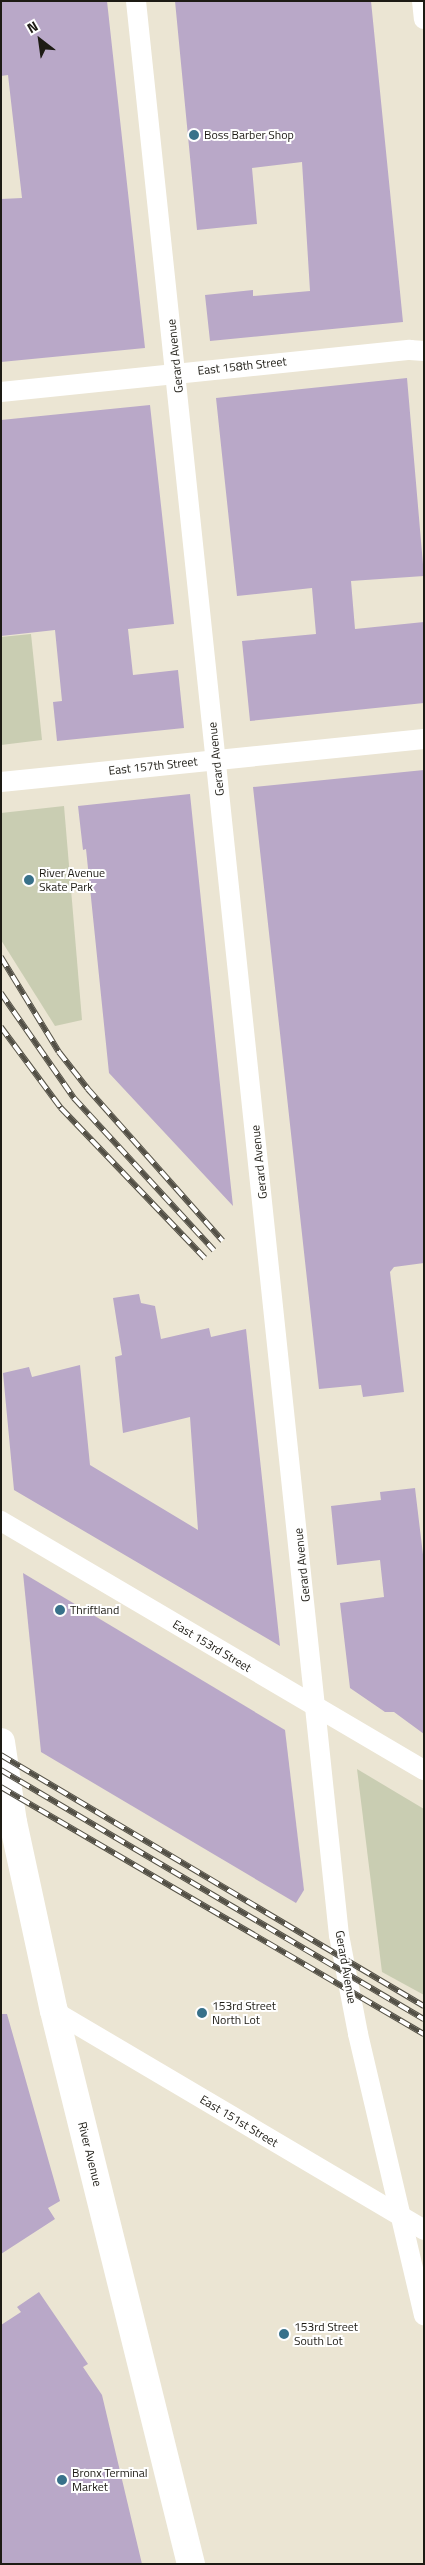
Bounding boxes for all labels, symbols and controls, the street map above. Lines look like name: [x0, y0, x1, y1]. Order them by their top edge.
north arrow: [15, 15, 65, 65]
text: N: [23, 15, 42, 38]
place label: Boss Barber Shop: [204, 128, 294, 142]
marker: Boss Barber Shop: [188, 129, 200, 141]
street label: Gerard Avenue: [164, 318, 186, 394]
street label: East 158th Street: [197, 354, 287, 378]
street label: Gerard Avenue: [205, 721, 227, 797]
street label: East 157th Street: [108, 754, 198, 778]
place label: River Avenue Skate Park: [39, 866, 105, 894]
marker: River Avenue Skate Park: [23, 874, 35, 886]
street label: Gerard Avenue: [248, 1124, 270, 1200]
street label: Gerard Avenue: [291, 1527, 313, 1603]
place label: Thriftland: [70, 1603, 119, 1617]
marker: Thriftland: [54, 1604, 66, 1616]
street label: East 153rd Street: [170, 1617, 254, 1675]
street label: Gerard Avenue: [332, 1929, 360, 2005]
place label: 153rd Street North Lot: [212, 1999, 276, 2027]
marker: 153rd Street North Lot: [196, 2007, 208, 2019]
street label: East 151st Street: [197, 2092, 281, 2150]
street label: River Avenue: [75, 2120, 105, 2188]
place label: 153rd Street South Lot: [294, 2320, 358, 2348]
marker: 153rd Street South Lot: [278, 2328, 290, 2340]
place label: Bronx Terminal Market: [72, 2466, 148, 2494]
marker: Bronx Terminal Market: [56, 2474, 68, 2486]

